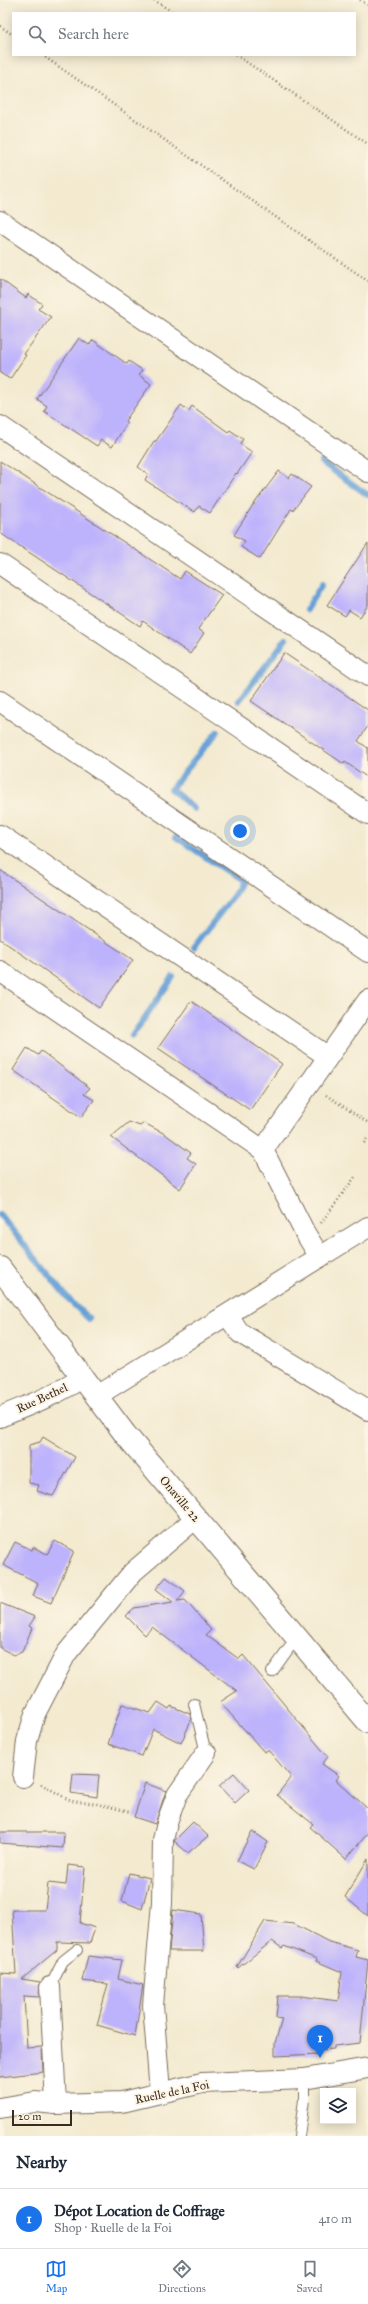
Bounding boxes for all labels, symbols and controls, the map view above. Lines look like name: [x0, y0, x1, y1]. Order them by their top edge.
search box: [12, 12, 356, 56]
icon: search: [26, 23, 48, 45]
text: Search here: [58, 25, 129, 43]
your location: [230, 821, 250, 841]
street label: Rue Bethel: [14, 1380, 70, 1416]
street label: Onaville 22: [157, 1473, 203, 1525]
pin: 1: [307, 2025, 333, 2058]
street label: Ruelle de la Foi: [134, 2077, 211, 2107]
map controls: [320, 2088, 356, 2124]
button: layers: [320, 2088, 356, 2124]
scale bar: [12, 2108, 72, 2127]
text: 20 m: [18, 2110, 41, 2123]
text: Nearby: [16, 2152, 67, 2173]
text: Dépot Location de Coffrage: [54, 2202, 225, 2220]
text: 1: [26, 2211, 32, 2227]
text: 410 m: [318, 2211, 352, 2227]
text: Shop · Ruelle de la Foi: [54, 2220, 172, 2236]
tab: Map: [45, 2258, 67, 2295]
tab: Directions: [158, 2258, 206, 2295]
tab: Saved: [296, 2258, 323, 2295]

